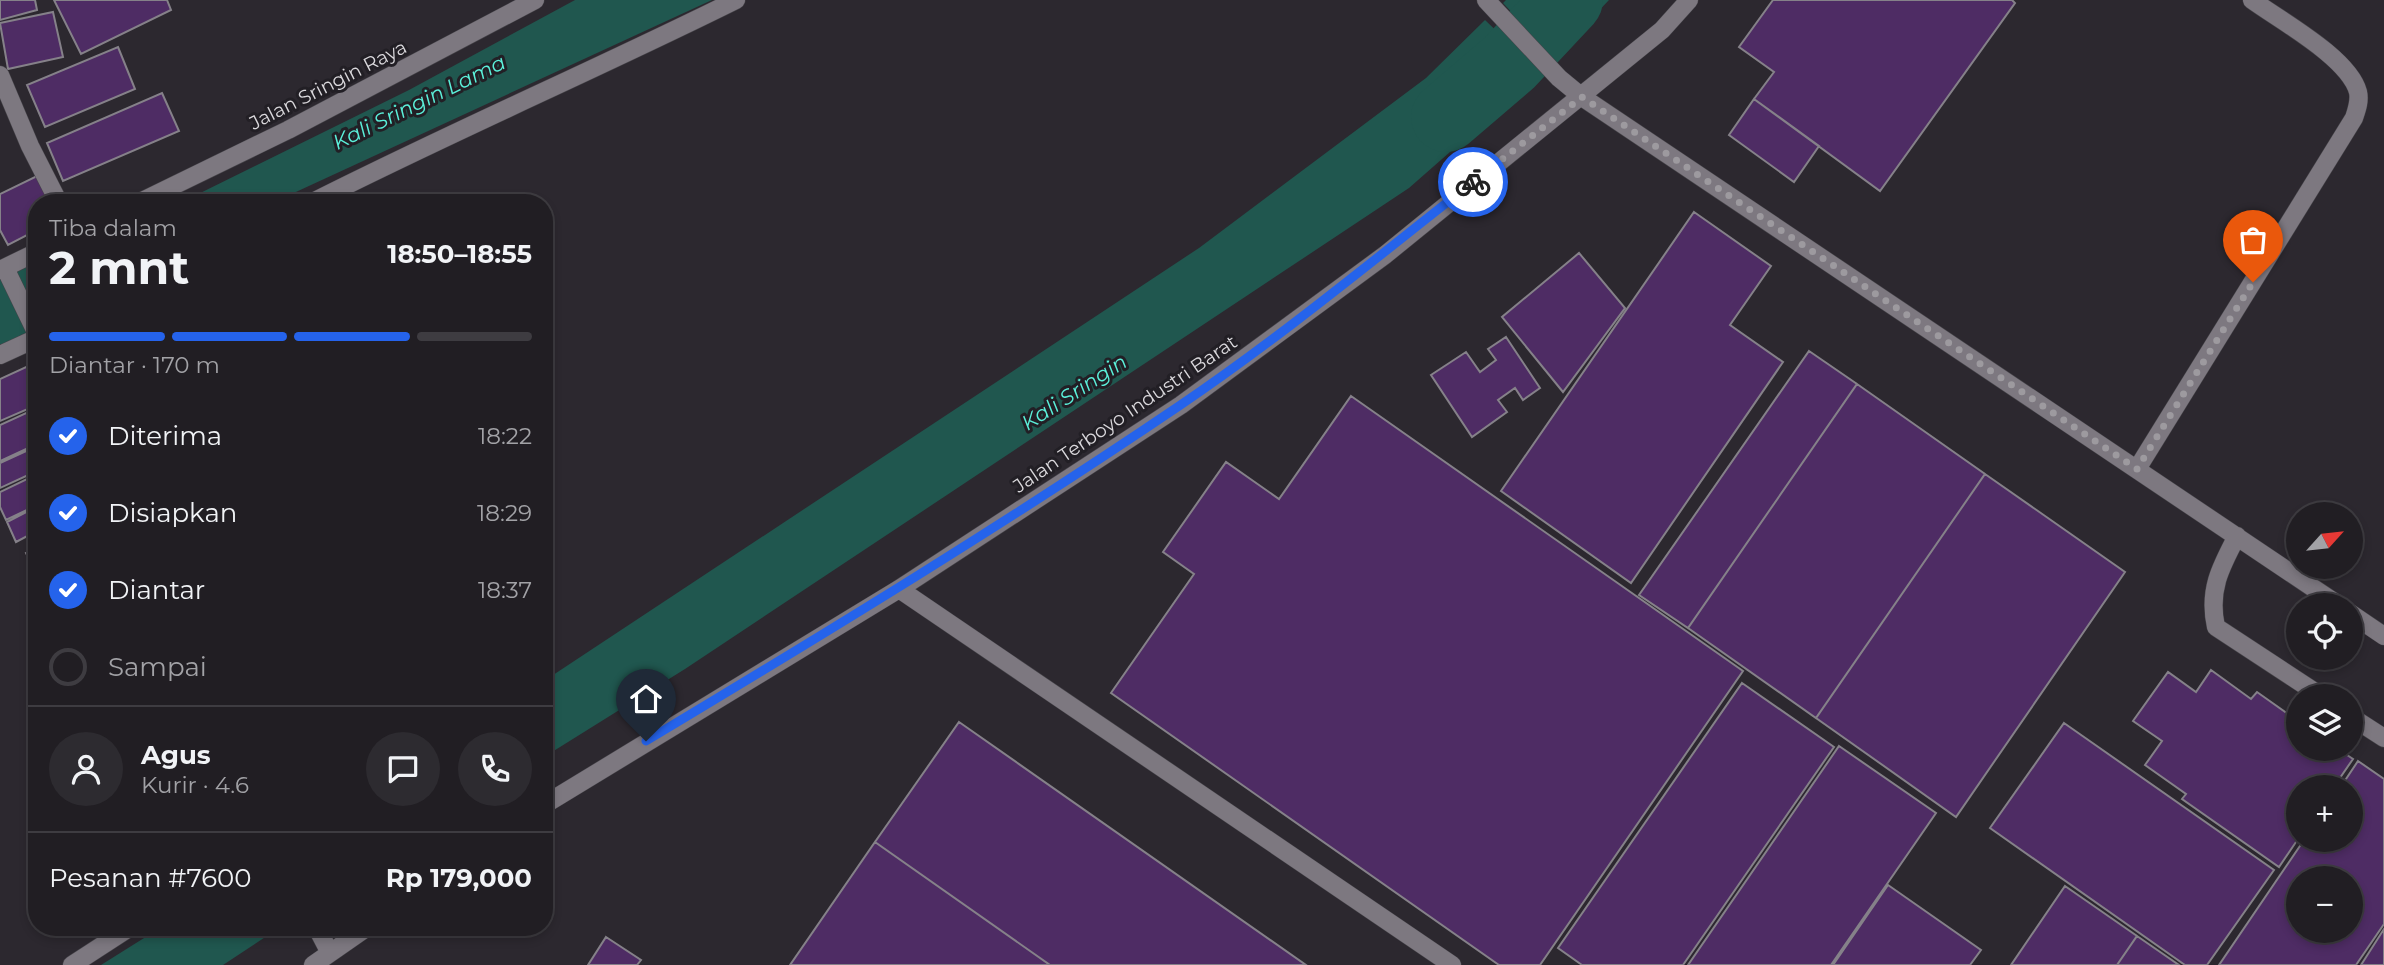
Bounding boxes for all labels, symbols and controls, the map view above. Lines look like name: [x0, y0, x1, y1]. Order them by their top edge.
street label: Jalan Sringin Raya: [245, 35, 411, 135]
water label: Kali Sringin Lama: [329, 49, 509, 155]
courier: [1438, 147, 1508, 217]
icon: bike: [1454, 163, 1492, 201]
pin: [2223, 210, 2283, 282]
text: Tiba dalam: [49, 214, 177, 242]
icon: bag: [2234, 221, 2272, 259]
text: 18:50–18:55: [387, 238, 532, 270]
text: 2 mnt: [49, 239, 189, 296]
street label: Jalan Terboyo Industri Barat: [1008, 330, 1242, 498]
water label: Kali Sringin: [1017, 349, 1131, 435]
text: Diantar · 170 m: [49, 351, 220, 379]
icon: check: [49, 417, 87, 455]
text: Diterima: [108, 420, 222, 452]
text: 18:22: [478, 422, 532, 450]
icon: check: [49, 494, 87, 532]
text: Disiapkan: [108, 497, 237, 529]
text: 18:29: [477, 499, 532, 527]
north arrow: [2286, 502, 2362, 579]
map controls: [2286, 502, 2363, 943]
icon: check: [49, 571, 87, 609]
text: Diantar: [108, 574, 205, 606]
text: 18:37: [478, 576, 532, 604]
button: locate: [2286, 593, 2363, 670]
text: Sampai: [108, 651, 207, 683]
pin: [616, 669, 676, 741]
icon: home: [627, 680, 665, 718]
button: layers: [2286, 684, 2363, 761]
button: person: [49, 732, 123, 806]
button: chat: [366, 732, 440, 806]
button: phone: [458, 732, 532, 806]
text: Agus: [141, 739, 211, 771]
text: Kurir · 4.6: [141, 771, 249, 799]
button: +: [2286, 775, 2363, 852]
text: Pesanan #7600: [49, 862, 252, 894]
text: Rp 179,000: [386, 862, 532, 894]
button: −: [2286, 866, 2363, 943]

